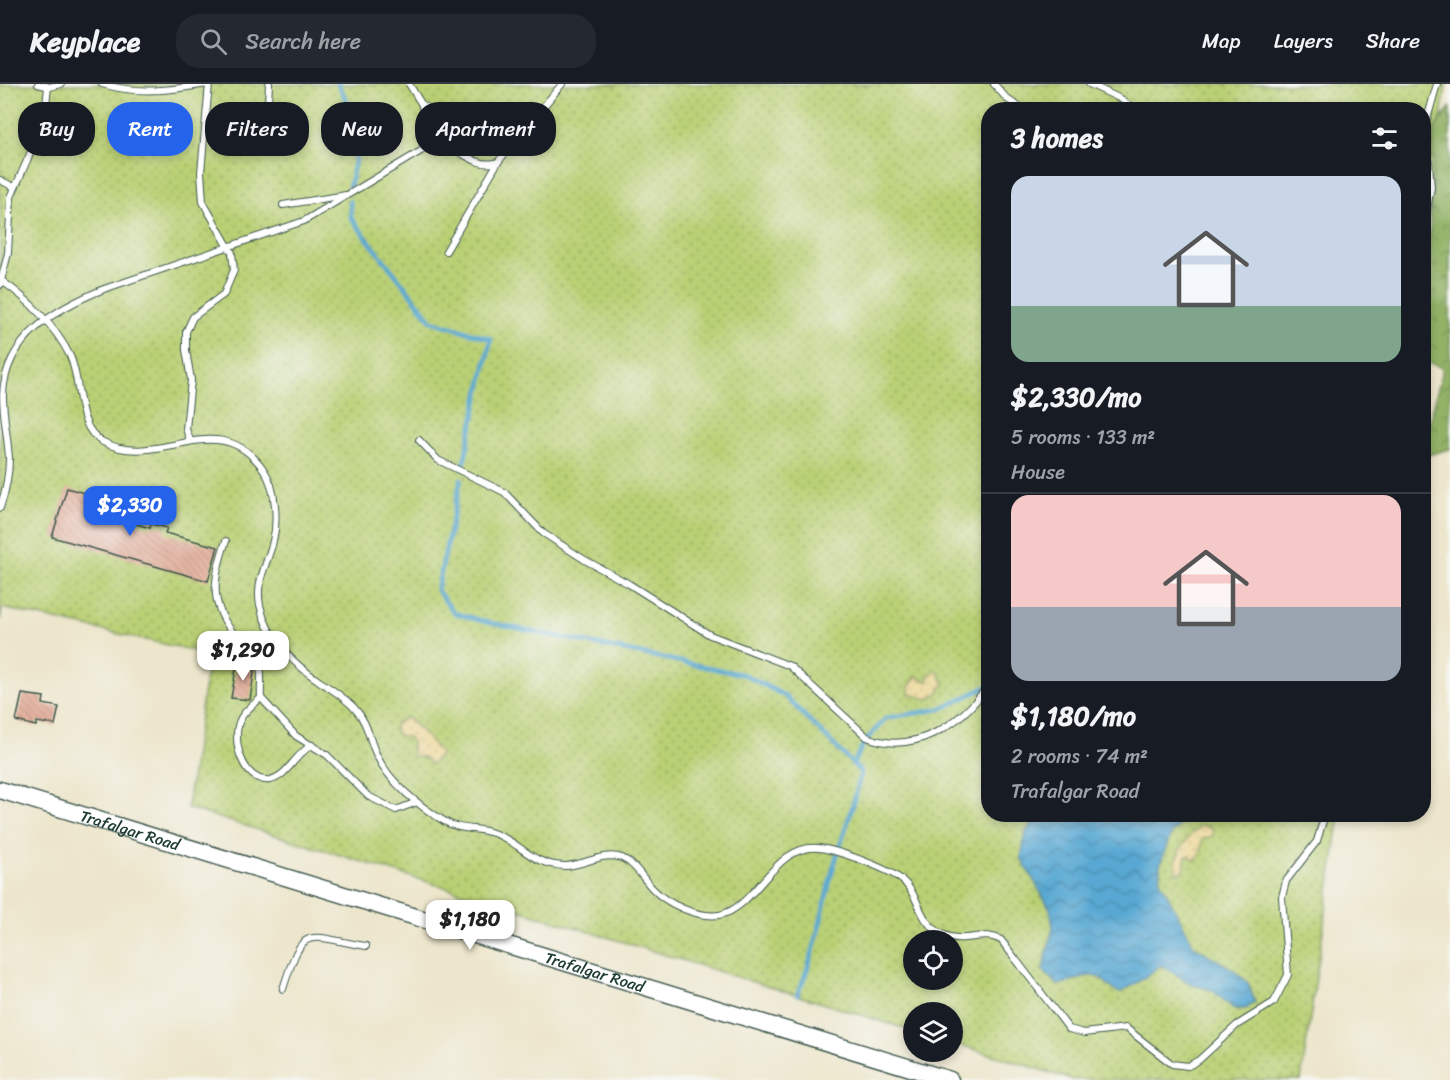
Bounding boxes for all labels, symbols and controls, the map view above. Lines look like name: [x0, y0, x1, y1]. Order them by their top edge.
search box: [176, 14, 596, 68]
text: Keyplace: [30, 17, 140, 66]
text: Search here: [245, 22, 361, 61]
text: Map: [1202, 22, 1241, 60]
text: Layers: [1274, 22, 1333, 60]
text: Share: [1366, 22, 1420, 60]
icon: search: [197, 25, 230, 58]
chip: Buy: [18, 102, 95, 156]
chip: Rent: [107, 102, 193, 156]
chip: Filters: [205, 102, 309, 156]
chip: New: [321, 102, 403, 156]
chip: Apartment: [415, 102, 556, 156]
text: 3 homes: [1011, 115, 1103, 161]
icon: filters: [1368, 122, 1401, 155]
icon: home: [1152, 215, 1260, 323]
text: $2,330/mo: [1011, 374, 1142, 420]
text: 5 rooms · 133 m²: [1011, 420, 1155, 455]
text: House: [1011, 455, 1065, 490]
pin: $2,330: [81, 486, 179, 537]
text: $2,330: [98, 488, 162, 523]
icon: home: [1152, 534, 1260, 642]
pin: $1,290: [194, 631, 292, 682]
text: $1,290: [211, 633, 275, 668]
text: $1,180/mo: [1011, 693, 1136, 739]
text: 2 rooms · 74 m²: [1011, 739, 1148, 774]
text: Trafalgar Road: [1011, 774, 1139, 809]
street label: Trafalgar Road: [77, 801, 185, 859]
pin: $1,180: [421, 900, 519, 951]
text: $1,180: [440, 902, 500, 937]
map controls: [903, 930, 963, 1062]
button: locate: [903, 930, 963, 990]
street label: Trafalgar Road: [541, 943, 650, 1001]
button: layers: [903, 1002, 963, 1062]

